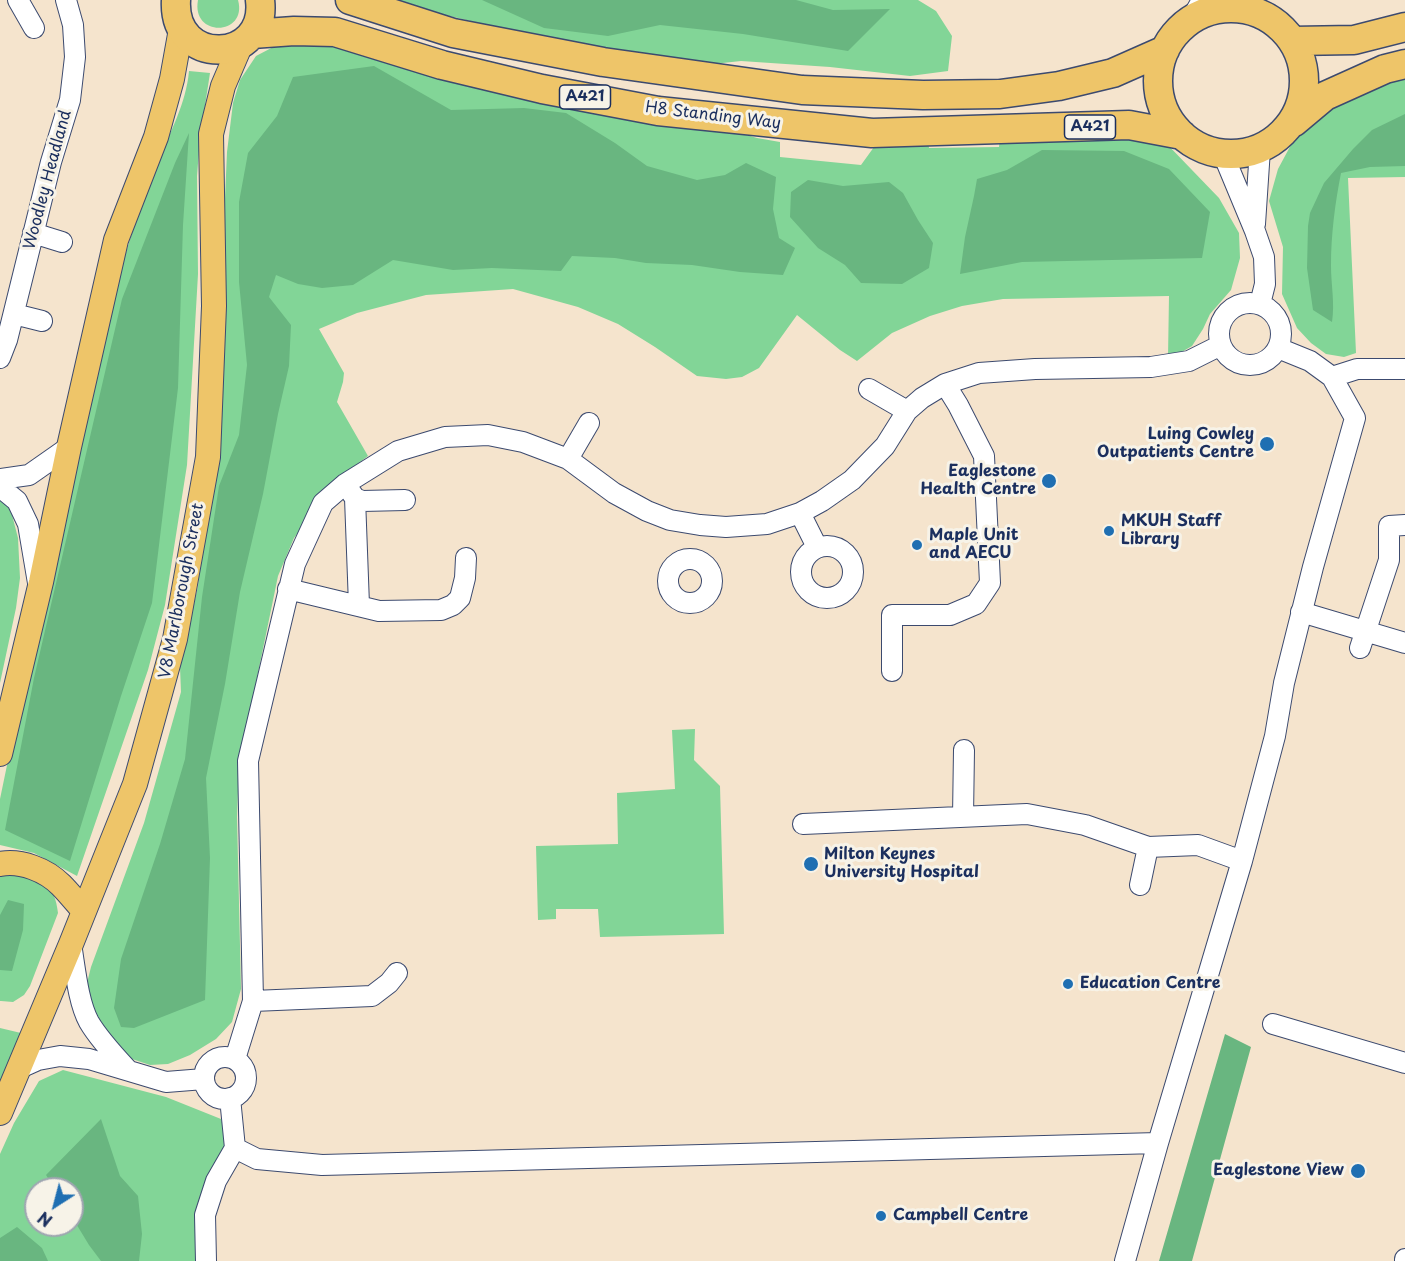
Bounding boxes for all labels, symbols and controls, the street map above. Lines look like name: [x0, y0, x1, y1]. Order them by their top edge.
road number: A421: [560, 85, 610, 109]
street label: H8 Standing Way: [644, 98, 782, 134]
street label: Woodley Headland: [20, 108, 76, 252]
road number: A421: [1064, 115, 1116, 139]
place label: Luing Cowley Outpatients Centre: [1097, 425, 1254, 463]
marker: Luing Cowley Outpatients Centre: [1258, 435, 1276, 453]
place label: Eaglestone Health Centre: [921, 462, 1036, 500]
marker: Eaglestone Health Centre: [1040, 472, 1058, 490]
street label: V8 Marlborough Street: [156, 502, 208, 680]
place label: MKUH Staff Library: [1121, 512, 1221, 550]
marker: MKUH Staff Library: [1102, 524, 1116, 538]
place label: Maple Unit and AECU: [929, 526, 1018, 564]
marker: Maple Unit and AECU: [910, 538, 924, 552]
place label: Milton Keynes University Hospital: [824, 845, 979, 883]
marker: Milton Keynes University Hospital: [802, 855, 820, 873]
place label: Education Centre: [1080, 974, 1220, 994]
marker: Education Centre: [1061, 977, 1075, 991]
place label: Eaglestone View: [1213, 1161, 1344, 1181]
marker: Eaglestone View: [1349, 1162, 1367, 1180]
north arrow: [24, 1177, 84, 1237]
place label: Campbell Centre: [893, 1206, 1028, 1226]
text: N: [32, 1207, 57, 1233]
marker: Campbell Centre: [874, 1209, 888, 1223]

